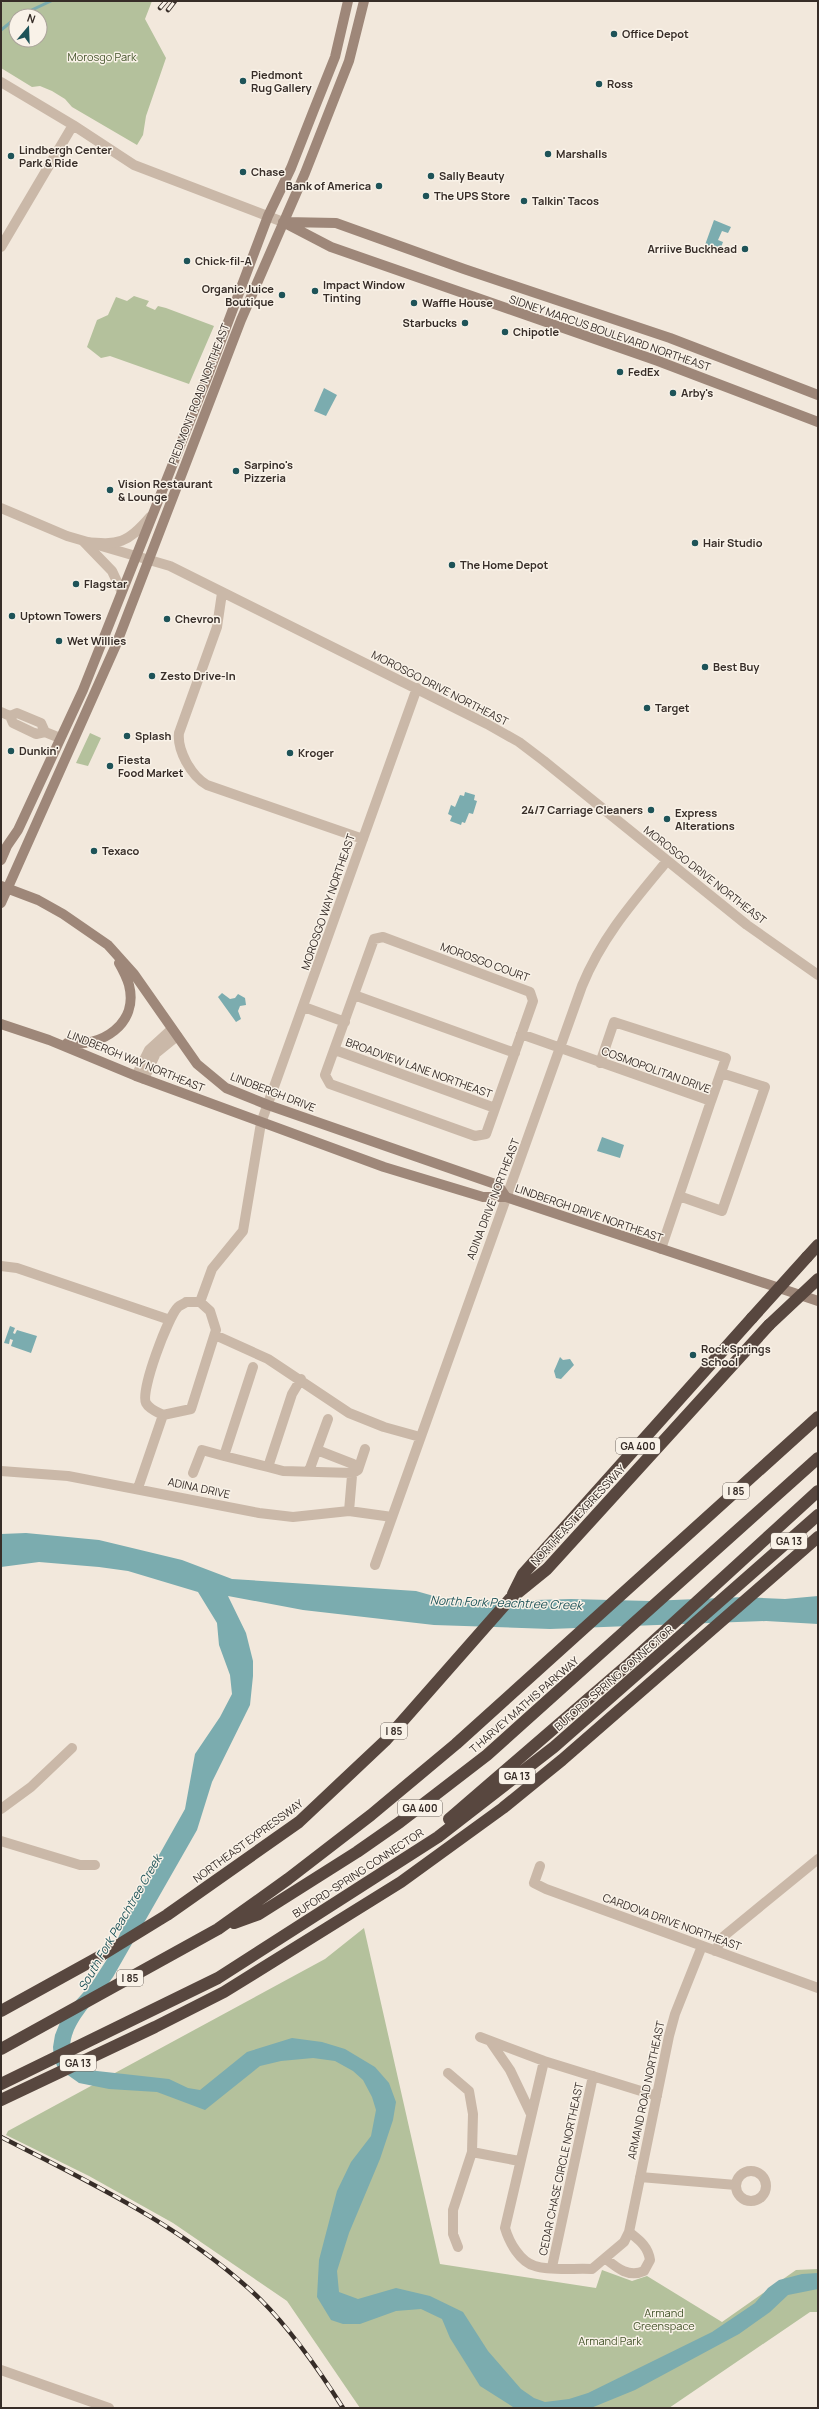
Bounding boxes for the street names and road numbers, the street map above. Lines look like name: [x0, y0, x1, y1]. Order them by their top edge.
street label: SIDNEY MARCUS BOULEVARD NORTHEAST: [507, 291, 713, 374]
street label: PIEDMONT ROAD NORTHEAST: [165, 321, 233, 467]
street label: MOROSGO DRIVE NORTHEAST: [369, 646, 512, 729]
street label: MOROSGO DRIVE NORTHEAST: [641, 822, 770, 927]
street label: MOROSGO WAY NORTHEAST: [297, 831, 358, 972]
street label: MOROSGO COURT: [439, 938, 532, 985]
street label: LINDBERGH WAY NORTHEAST: [65, 1026, 208, 1095]
street label: BROADVIEW LANE NORTHEAST: [344, 1034, 495, 1101]
street label: COSMOPOLITAN DRIVE: [599, 1043, 713, 1096]
street label: LINDBERGH DRIVE: [228, 1068, 318, 1115]
street label: ADINA DRIVE NORTHEAST: [463, 1136, 523, 1261]
street label: LINDBERGH DRIVE NORTHEAST: [513, 1180, 665, 1245]
road number: GA 400: [616, 1438, 660, 1454]
street label: NORTHEAST EXPRESSWAY: [527, 1460, 629, 1568]
street label: ADINA DRIVE: [167, 1474, 232, 1501]
road number: I 85: [723, 1483, 749, 1499]
road number: GA 13: [771, 1533, 807, 1549]
street label: BUFORD-SPRING CONNECTOR: [551, 1622, 677, 1734]
street label: T HARVEY MATHIS PARKWAY: [466, 1652, 582, 1756]
road number: I 85: [381, 1723, 407, 1739]
road number: GA 13: [499, 1768, 535, 1784]
street label: NORTHEAST EXPRESSWAY: [190, 1795, 307, 1886]
road number: GA 400: [398, 1800, 442, 1816]
street label: BUFORD-SPRING CONNECTOR: [289, 1824, 426, 1921]
street label: CARDOVA DRIVE NORTHEAST: [601, 1889, 744, 1954]
road number: I 85: [117, 1970, 143, 1986]
street label: ARMAND ROAD NORTHEAST: [623, 2019, 668, 2161]
road number: GA 13: [60, 2055, 96, 2071]
street label: CEDAR CHASE CIRCLE NORTHEAST: [535, 2080, 586, 2257]

